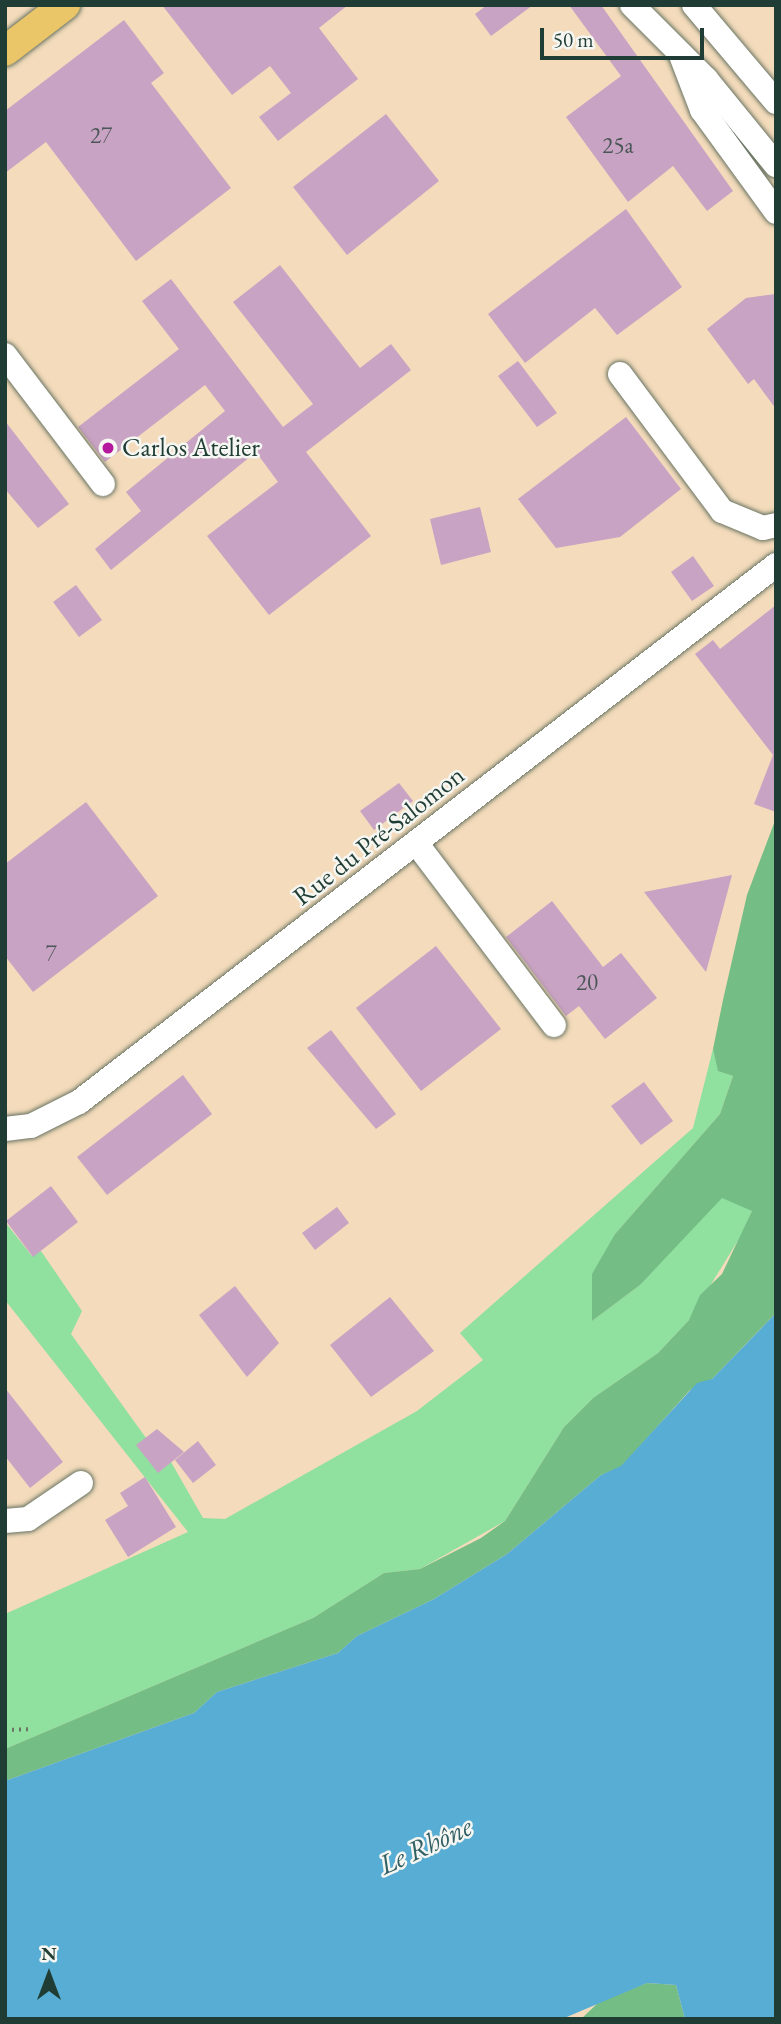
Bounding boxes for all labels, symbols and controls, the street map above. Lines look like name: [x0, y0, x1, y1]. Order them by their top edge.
scale bar: [543, 14, 708, 58]
text: 50 m: [553, 26, 594, 53]
house number: 27: [90, 121, 112, 149]
house number: 25a: [602, 131, 634, 159]
place label: Carlos Atelier: [122, 432, 260, 464]
marker: Carlos Atelier: [100, 440, 116, 456]
street label: Rue du Pré-Salomon: [287, 760, 471, 912]
house number: 7: [45, 939, 57, 967]
house number: 20: [576, 968, 598, 996]
water label: Le Rhône: [373, 1809, 477, 1881]
north arrow: [14, 1940, 84, 2010]
text: N: [41, 1941, 57, 1966]

